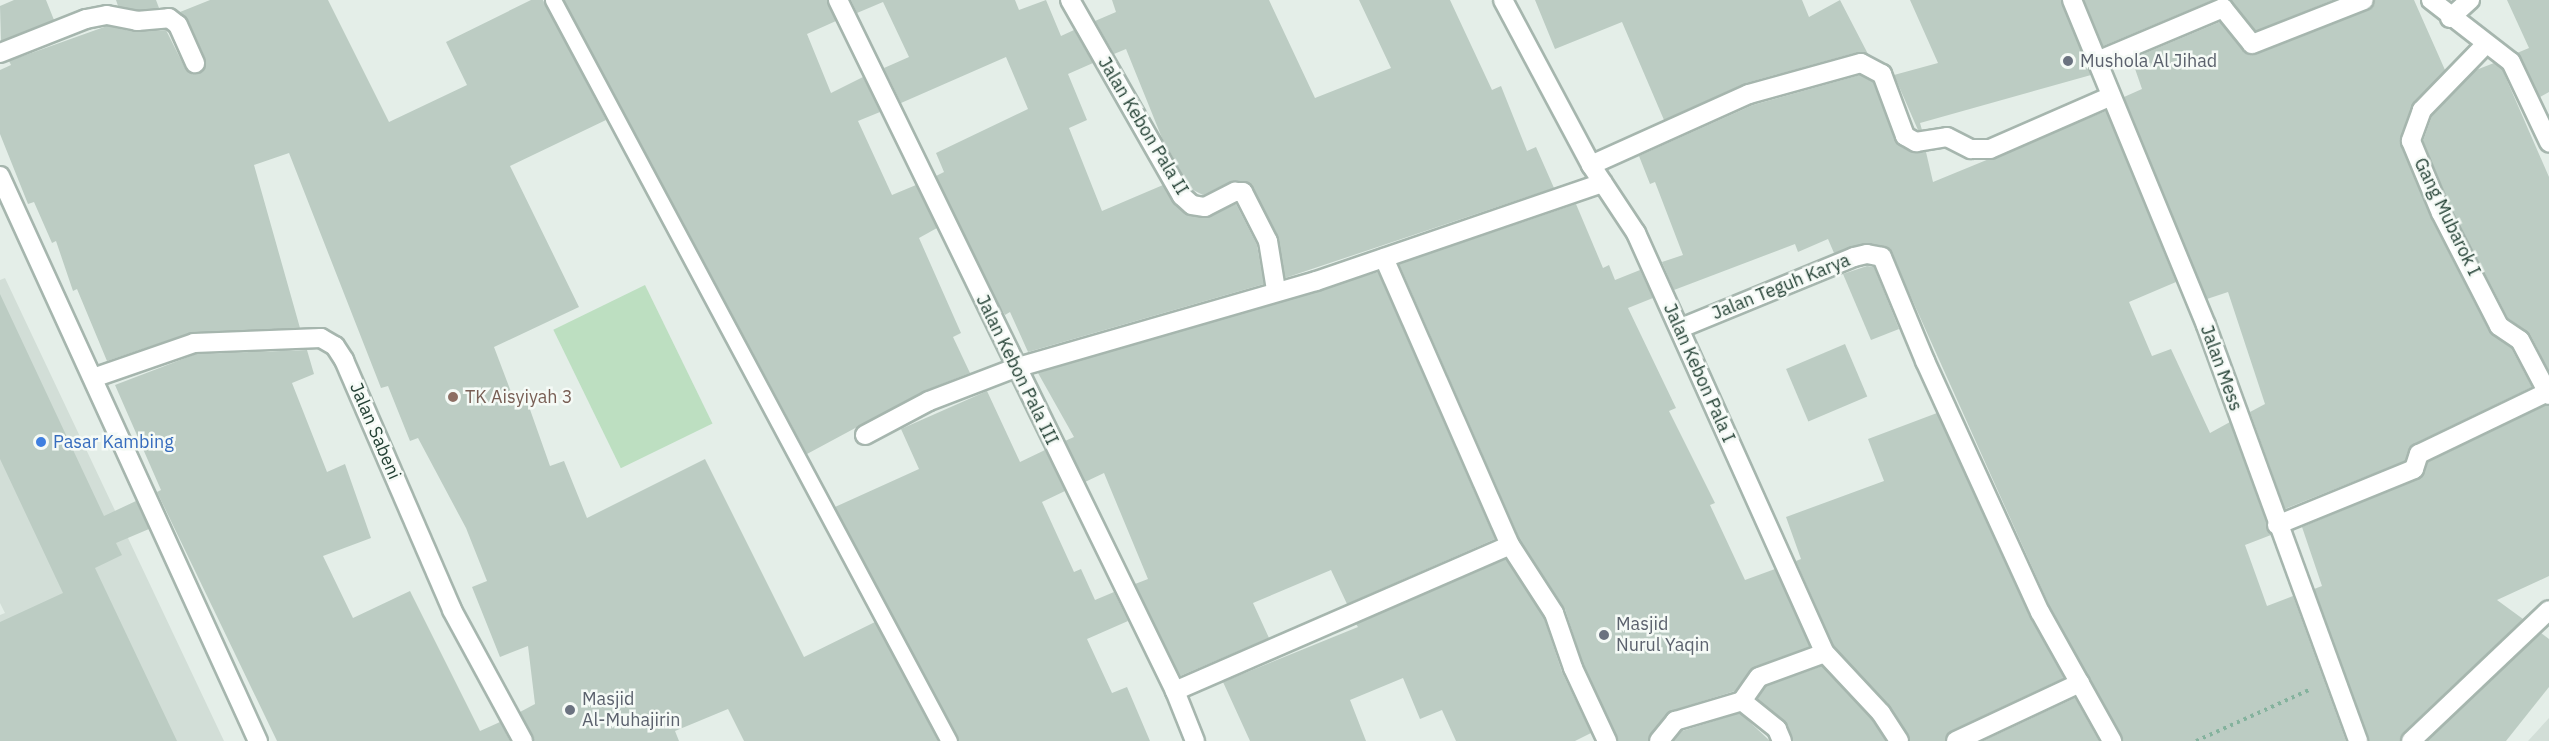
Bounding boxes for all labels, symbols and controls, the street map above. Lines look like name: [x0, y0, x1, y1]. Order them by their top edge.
place label: Mushola Al Jihad: [2080, 50, 2217, 72]
street label: Jalan Kebon Pala II: [1093, 53, 1193, 199]
marker: Mushola Al Jihad: [2061, 54, 2075, 68]
street label: Gang Mubarok I: [2409, 155, 2485, 279]
street label: Jalan Teguh Karya: [1709, 249, 1853, 325]
street label: Jalan Kebon Pala III: [971, 291, 1063, 449]
street label: Jalan Kebon Pala I: [1659, 300, 1739, 446]
street label: Jalan Mess: [2196, 322, 2246, 414]
street label: Jalan Sabeni: [345, 379, 405, 483]
place label: TK Aisyiyah 3: [465, 386, 573, 408]
marker: TK Aisyiyah 3: [446, 390, 460, 404]
place label: Pasar Kambing: [53, 431, 174, 453]
marker: Pasar Kambing: [34, 435, 48, 449]
place label: Masjid Nurul Yaqin: [1616, 614, 1709, 656]
marker: Masjid Nurul Yaqin: [1597, 628, 1611, 642]
place label: Masjid Al-Muhajirin: [582, 689, 680, 732]
marker: Masjid Al-Muhajirin: [563, 703, 577, 717]

